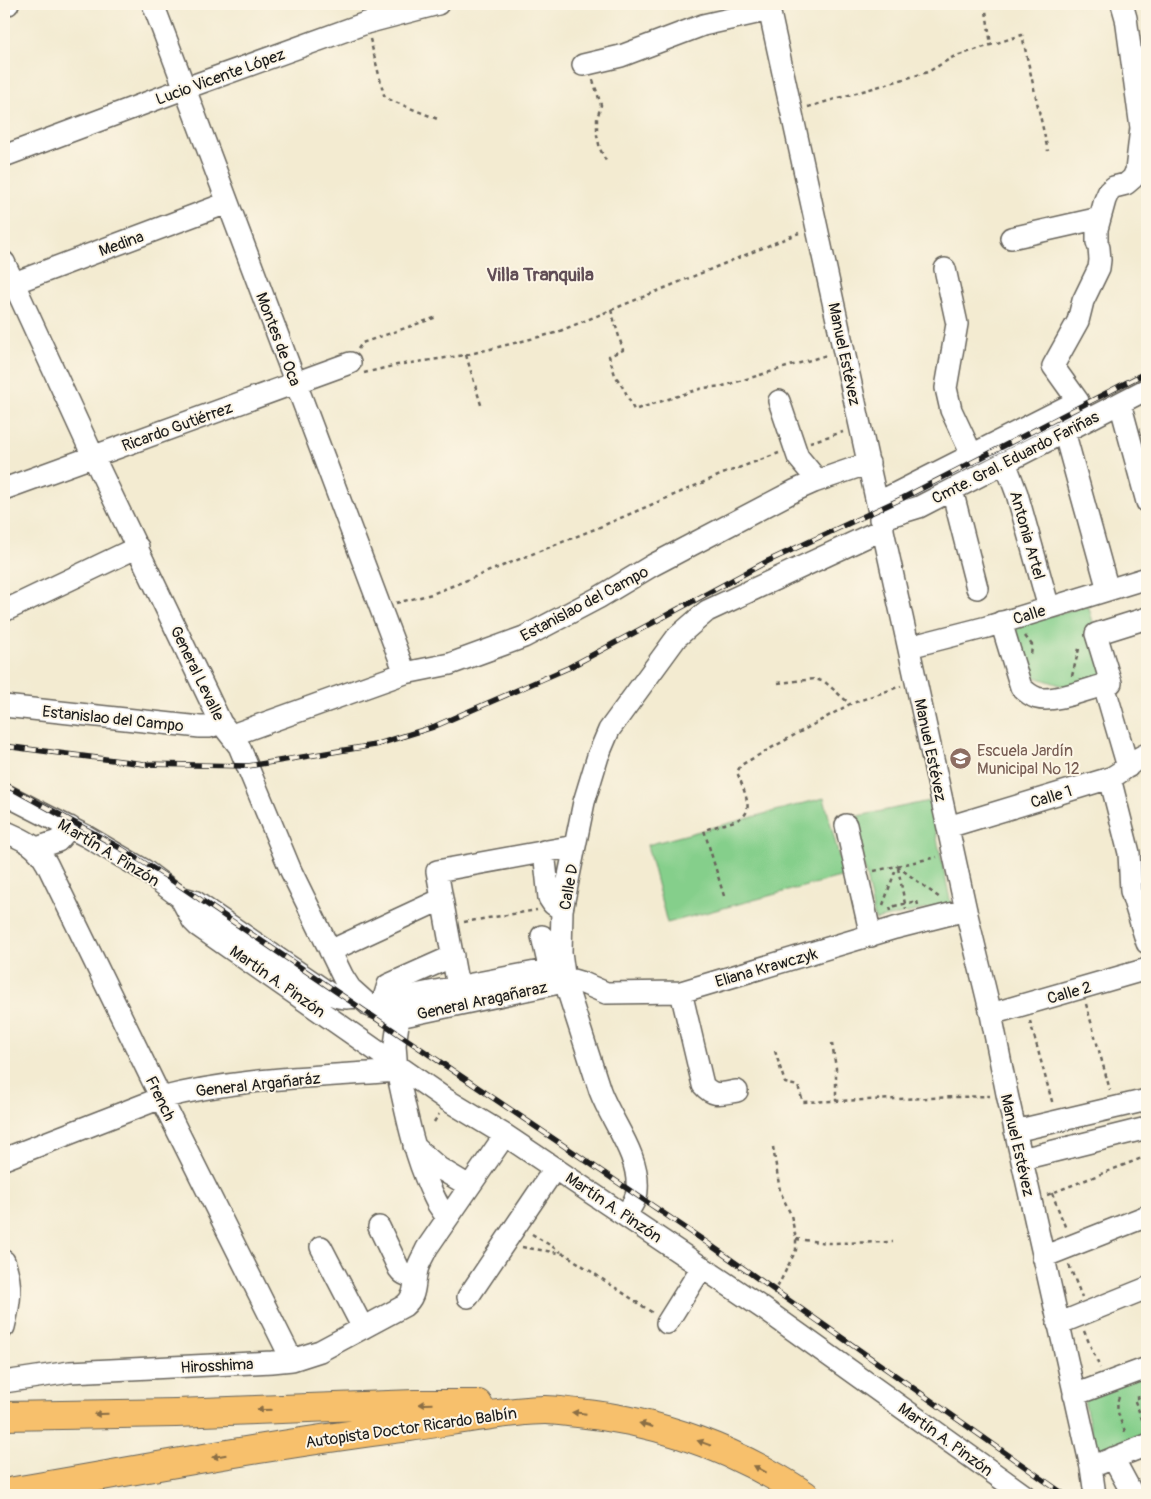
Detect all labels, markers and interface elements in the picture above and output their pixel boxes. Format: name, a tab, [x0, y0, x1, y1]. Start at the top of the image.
street label: Lucio Vicente López	[153, 44, 288, 110]
street label: Medina	[96, 227, 147, 261]
district label: Villa Tranquila	[486, 263, 594, 287]
street label: Montes de Oca	[251, 290, 305, 389]
street label: Manuel Estévez	[823, 301, 865, 407]
street label: Ricardo Gutiérrez	[119, 398, 235, 456]
street label: Cmte. Gral. Eduardo Fariñas	[928, 407, 1102, 509]
street label: Antonia Artel	[1005, 489, 1049, 582]
street label: Estanislao del Campo	[517, 562, 652, 646]
street label: Calle	[1011, 601, 1048, 629]
street label: General Levalle	[166, 623, 229, 724]
street label: Manuel Estévez	[909, 697, 951, 803]
street label: Estanislao del Campo	[41, 702, 185, 736]
place label: Escuela Jardín Municipal Nº 12	[977, 741, 1080, 779]
school or university icon: Escuela Jardín Municipal Nº 12	[949, 747, 973, 771]
street label: Calle 1	[1028, 781, 1075, 813]
street label: M.artín A. Pinzón	[54, 815, 163, 891]
street label: Calle D	[555, 863, 583, 912]
street label: Martín A. Pinzón	[226, 941, 329, 1022]
street label: Eliana Krawczyk	[713, 944, 820, 992]
street label: General Aragañaraz	[415, 977, 549, 1025]
street label: Calle 2	[1045, 977, 1094, 1009]
street label: General Argañaráz	[195, 1068, 321, 1101]
street label: French	[141, 1073, 179, 1124]
street label: Manuel Estévez	[996, 1092, 1039, 1198]
street label: Martín A. Pinzón	[561, 1168, 666, 1247]
street label: Hirosshima	[180, 1354, 254, 1378]
street label: Martín A. Pinzón	[894, 1399, 997, 1481]
one-way arrow	[418, 1400, 434, 1408]
street label: Autopista Doctor Ricardo Balbín	[304, 1403, 518, 1453]
one-way arrow	[255, 1406, 271, 1414]
one-way arrow	[571, 1409, 587, 1417]
one-way arrow	[93, 1410, 109, 1418]
one-way arrow	[639, 1420, 654, 1428]
one-way arrow	[696, 1439, 711, 1447]
one-way arrow	[211, 1453, 227, 1461]
one-way arrow	[753, 1464, 767, 1473]

